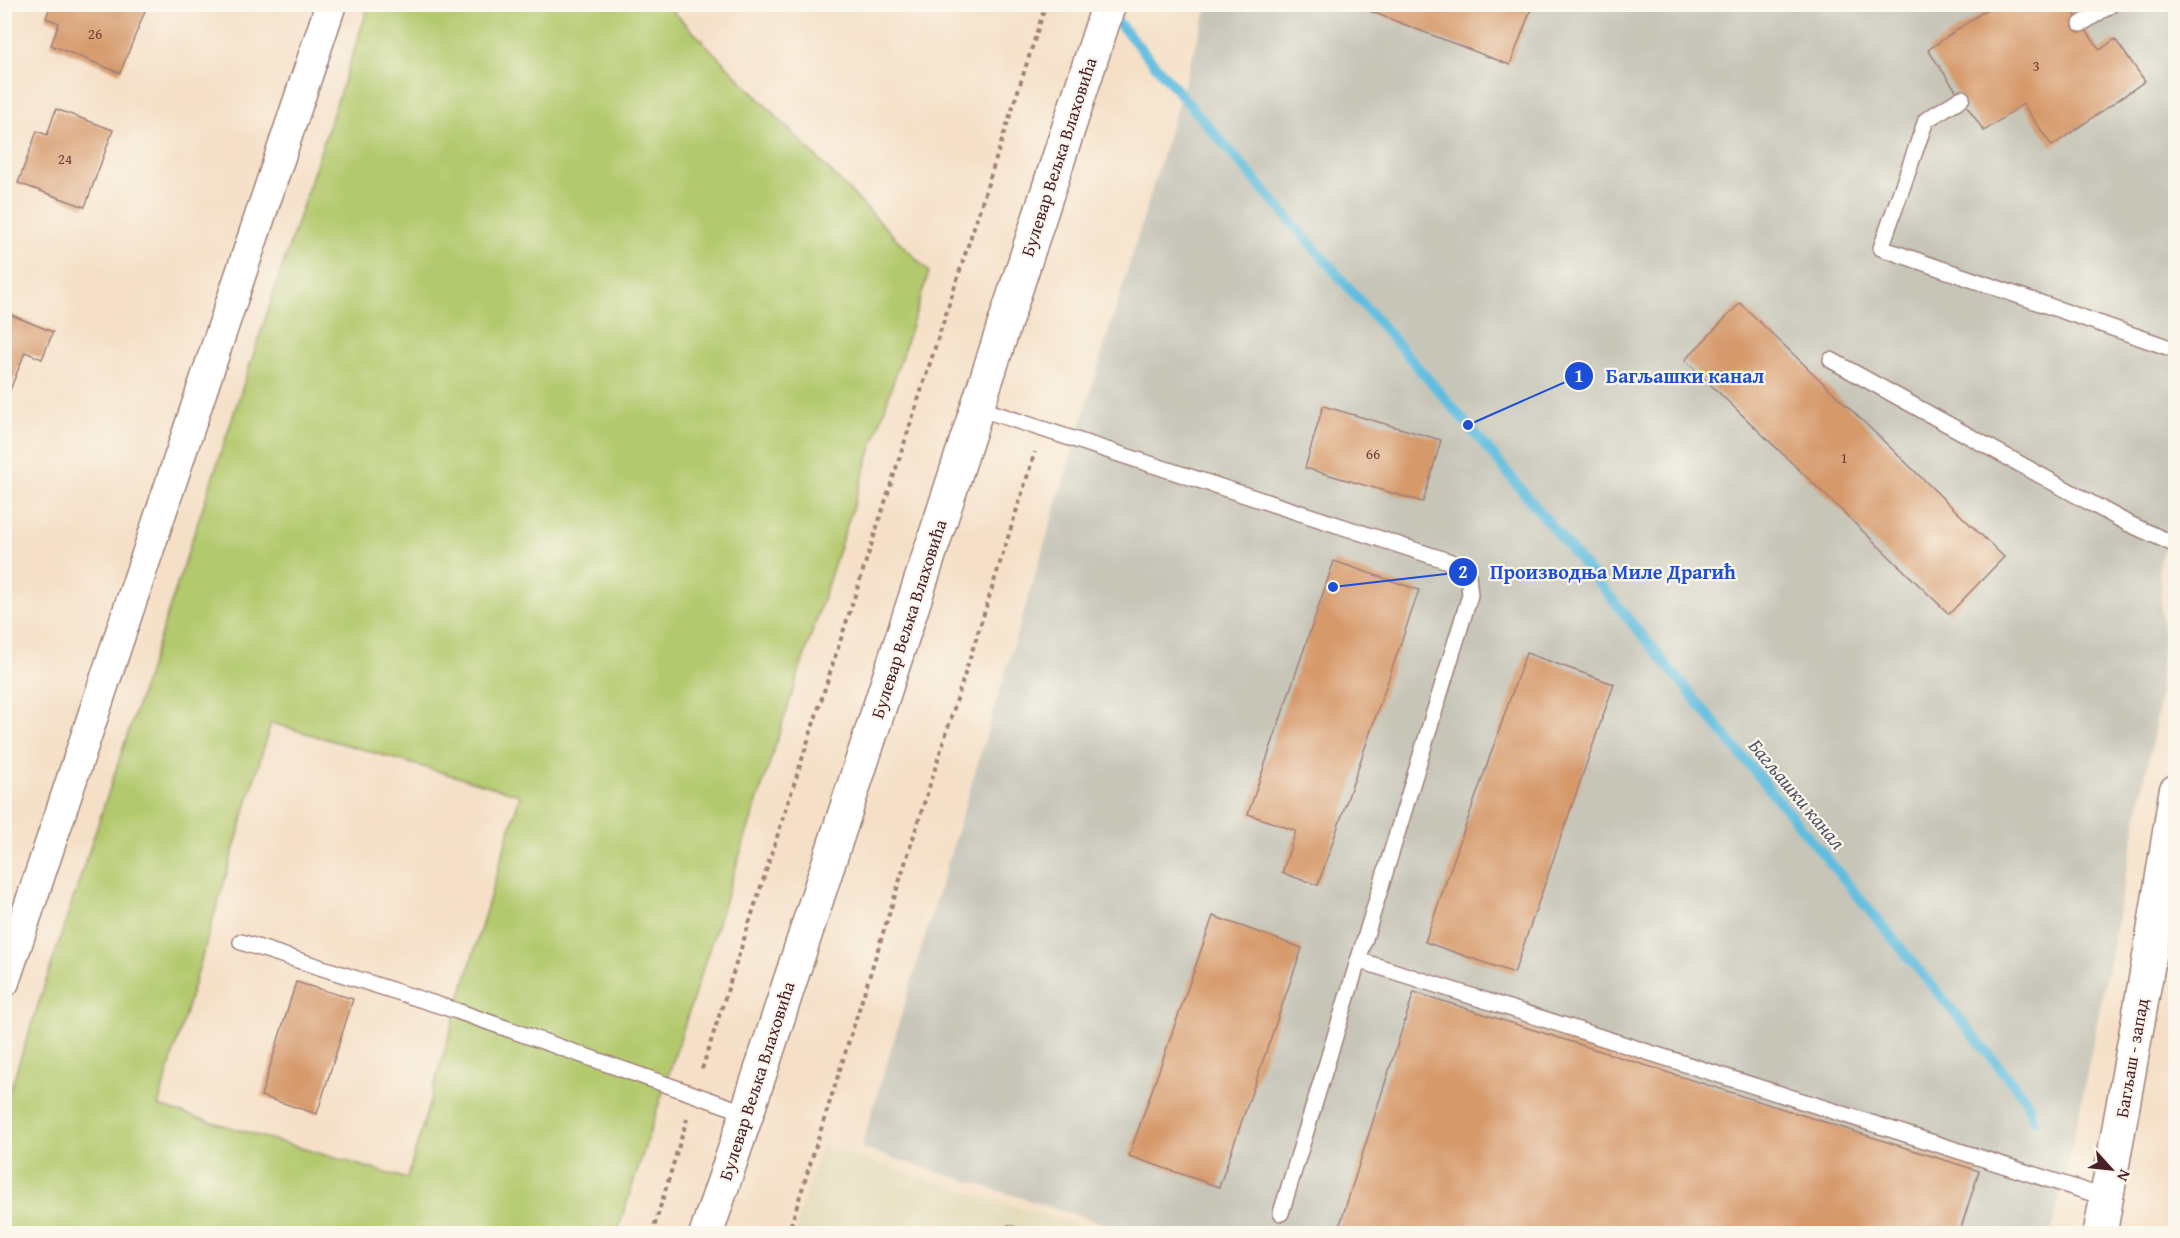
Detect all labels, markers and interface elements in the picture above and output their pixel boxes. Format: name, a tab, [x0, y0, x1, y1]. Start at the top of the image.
house number: 26	[88, 23, 102, 44]
street label: Булевар Вељка Влаховића	[1014, 53, 1104, 260]
house number: 3	[2032, 55, 2040, 76]
house number: 24	[58, 148, 72, 169]
callout: Багљашки канал	[1564, 357, 1776, 395]
text: Багљашки канал	[1606, 361, 1764, 390]
text: 1	[1574, 362, 1584, 389]
house number: 66	[1366, 443, 1380, 464]
house number: 1	[1840, 447, 1848, 468]
street label: Булевар Вељка Влаховића	[864, 515, 954, 722]
callout: Производња Миле Драгић	[1448, 553, 1748, 591]
text: Производња Миле Драгић	[1490, 557, 1736, 586]
text: 2	[1458, 558, 1468, 585]
water label: Багљашки канал	[1742, 732, 1853, 856]
street label: Булевар Вељка Влаховића	[712, 977, 802, 1184]
street label: Багљаш - запад	[2108, 996, 2155, 1120]
north arrow	[2081, 1139, 2141, 1199]
text: N	[2111, 1166, 2137, 1186]

